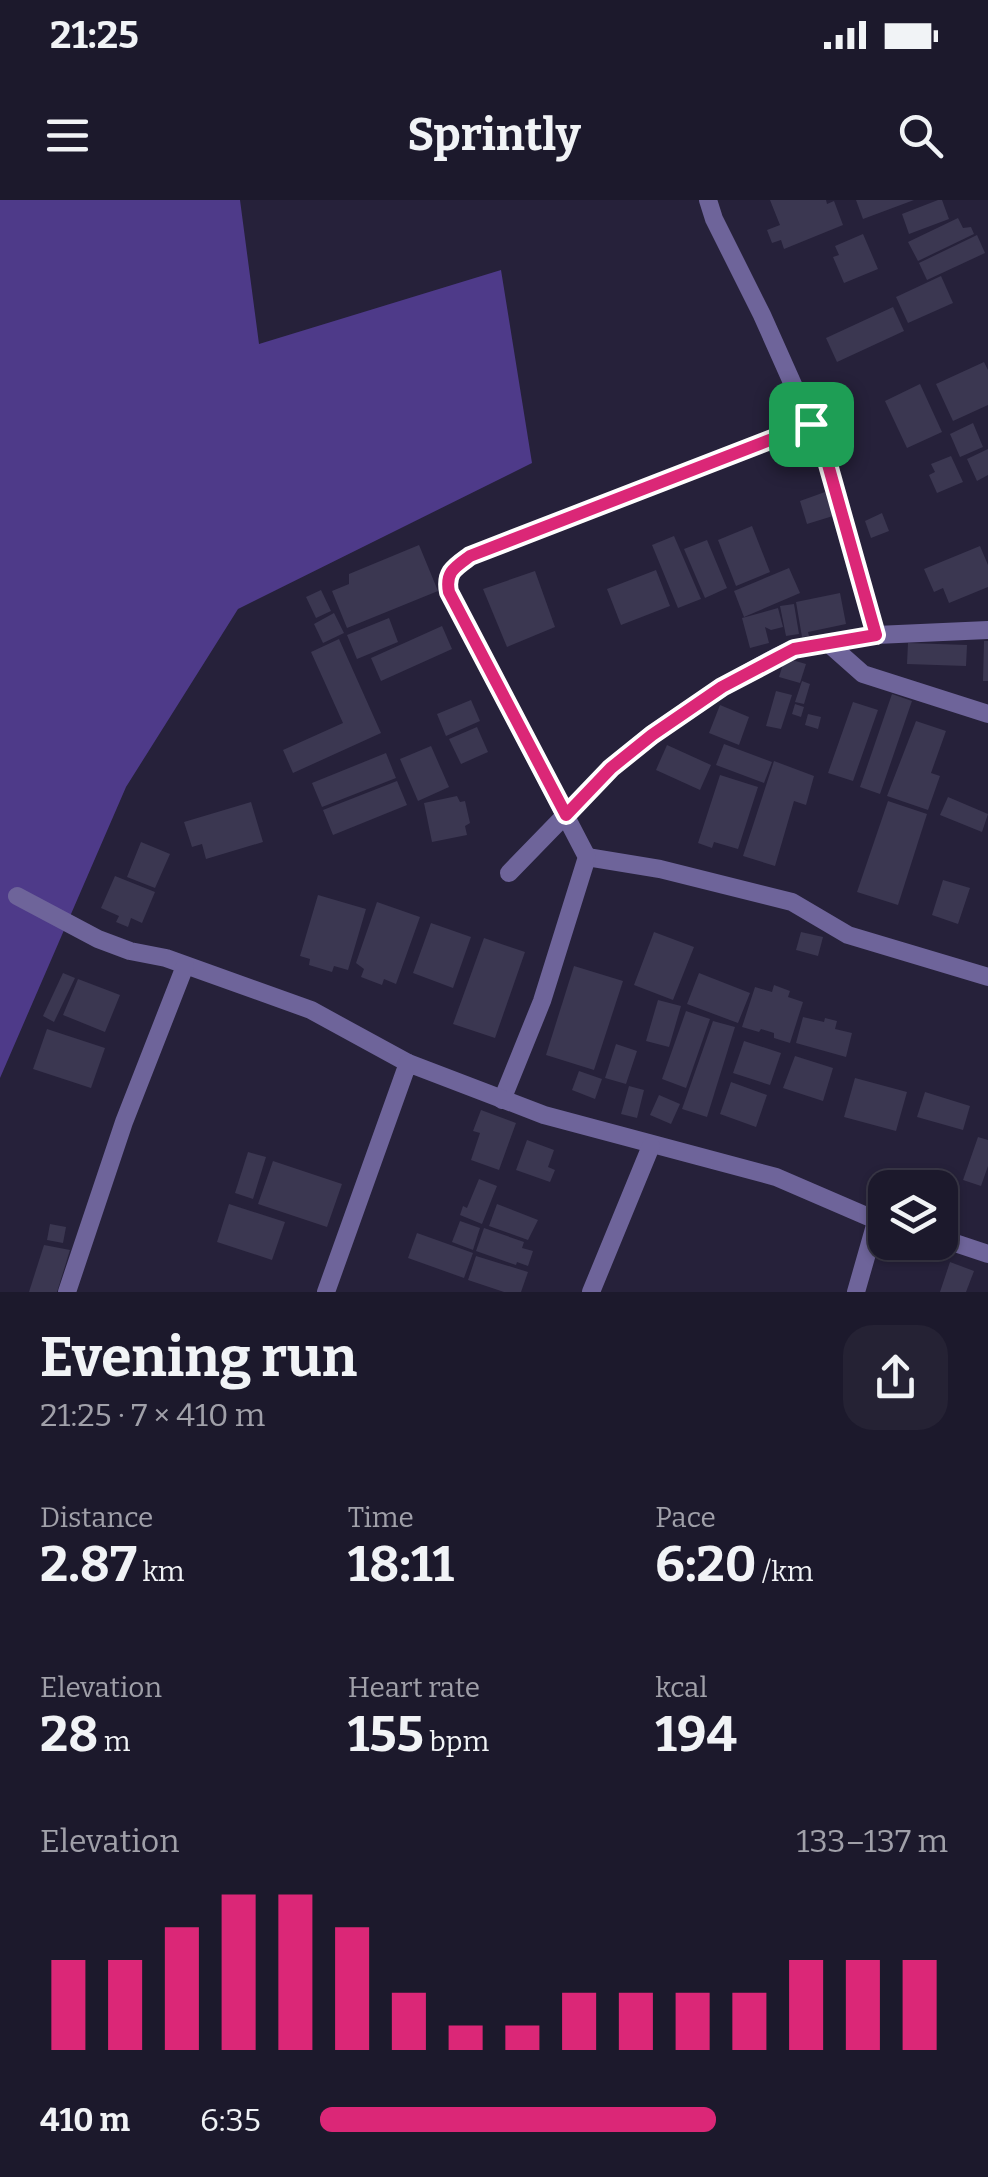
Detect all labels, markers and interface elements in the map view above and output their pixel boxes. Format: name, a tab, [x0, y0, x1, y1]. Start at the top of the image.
text: 21:25	[50, 12, 139, 58]
icon: menu	[40, 108, 95, 163]
text: Sprintly	[407, 108, 581, 162]
icon: search	[893, 108, 948, 163]
pin	[769, 382, 854, 467]
icon: arrive	[784, 397, 839, 452]
map controls	[868, 1170, 958, 1260]
button: layers	[868, 1170, 958, 1260]
text: Evening run	[40, 1325, 357, 1391]
button: share	[843, 1325, 948, 1430]
text: 21:25 · 7 × 410 m	[40, 1396, 265, 1434]
text: Distance	[40, 1501, 153, 1534]
text: Time	[348, 1501, 414, 1534]
text: Pace	[655, 1501, 716, 1534]
text: 2.87	[40, 1534, 137, 1594]
text: 18:11	[348, 1534, 454, 1594]
text: 6:20	[655, 1534, 756, 1594]
text: km	[137, 1555, 185, 1588]
text: /km	[756, 1555, 813, 1588]
text: Elevation	[40, 1671, 162, 1704]
text: Heart rate	[348, 1671, 480, 1704]
text: kcal	[655, 1671, 707, 1704]
text: 28	[40, 1704, 98, 1764]
text: 155	[348, 1704, 424, 1764]
text: 194	[655, 1704, 737, 1764]
text: m	[98, 1725, 131, 1758]
text: bpm	[424, 1725, 489, 1758]
text: Elevation	[40, 1822, 180, 1860]
text: 133–137 m	[797, 1822, 948, 1860]
text: 410 m	[40, 2101, 130, 2139]
text: 6:35	[200, 2101, 261, 2139]

